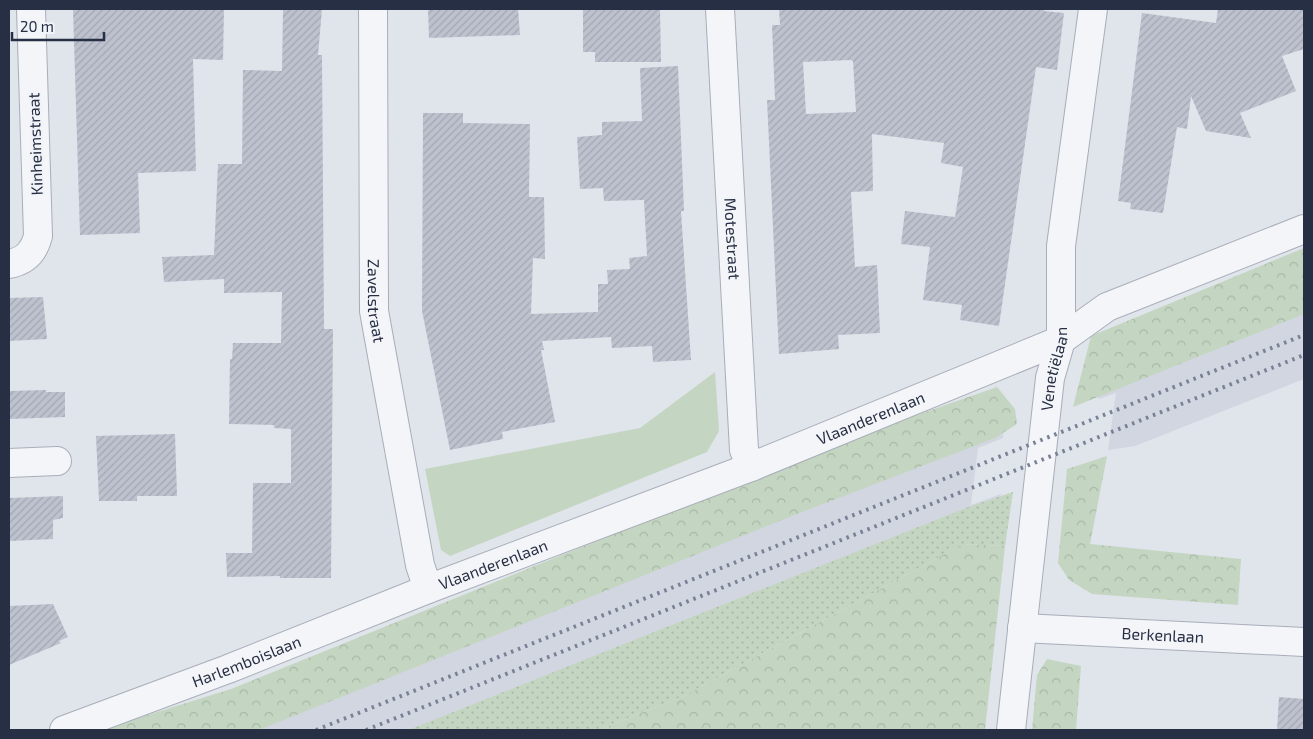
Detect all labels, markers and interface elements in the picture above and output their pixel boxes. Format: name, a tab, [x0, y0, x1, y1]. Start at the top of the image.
scale bar	[12, 10, 105, 42]
text: 20 m	[20, 17, 54, 35]
street label: Kinheimstraat	[23, 92, 46, 196]
street label: Motestraat	[721, 197, 745, 280]
street label: Zavelstraat	[365, 259, 390, 344]
street label: Venetiëlaan	[1036, 327, 1071, 412]
street label: Vlaanderenlaan	[814, 387, 927, 448]
street label: Vlaanderenlaan	[436, 535, 550, 593]
street label: Berkenlaan	[1121, 623, 1204, 646]
street label: Harlemboislaan	[189, 631, 303, 691]

